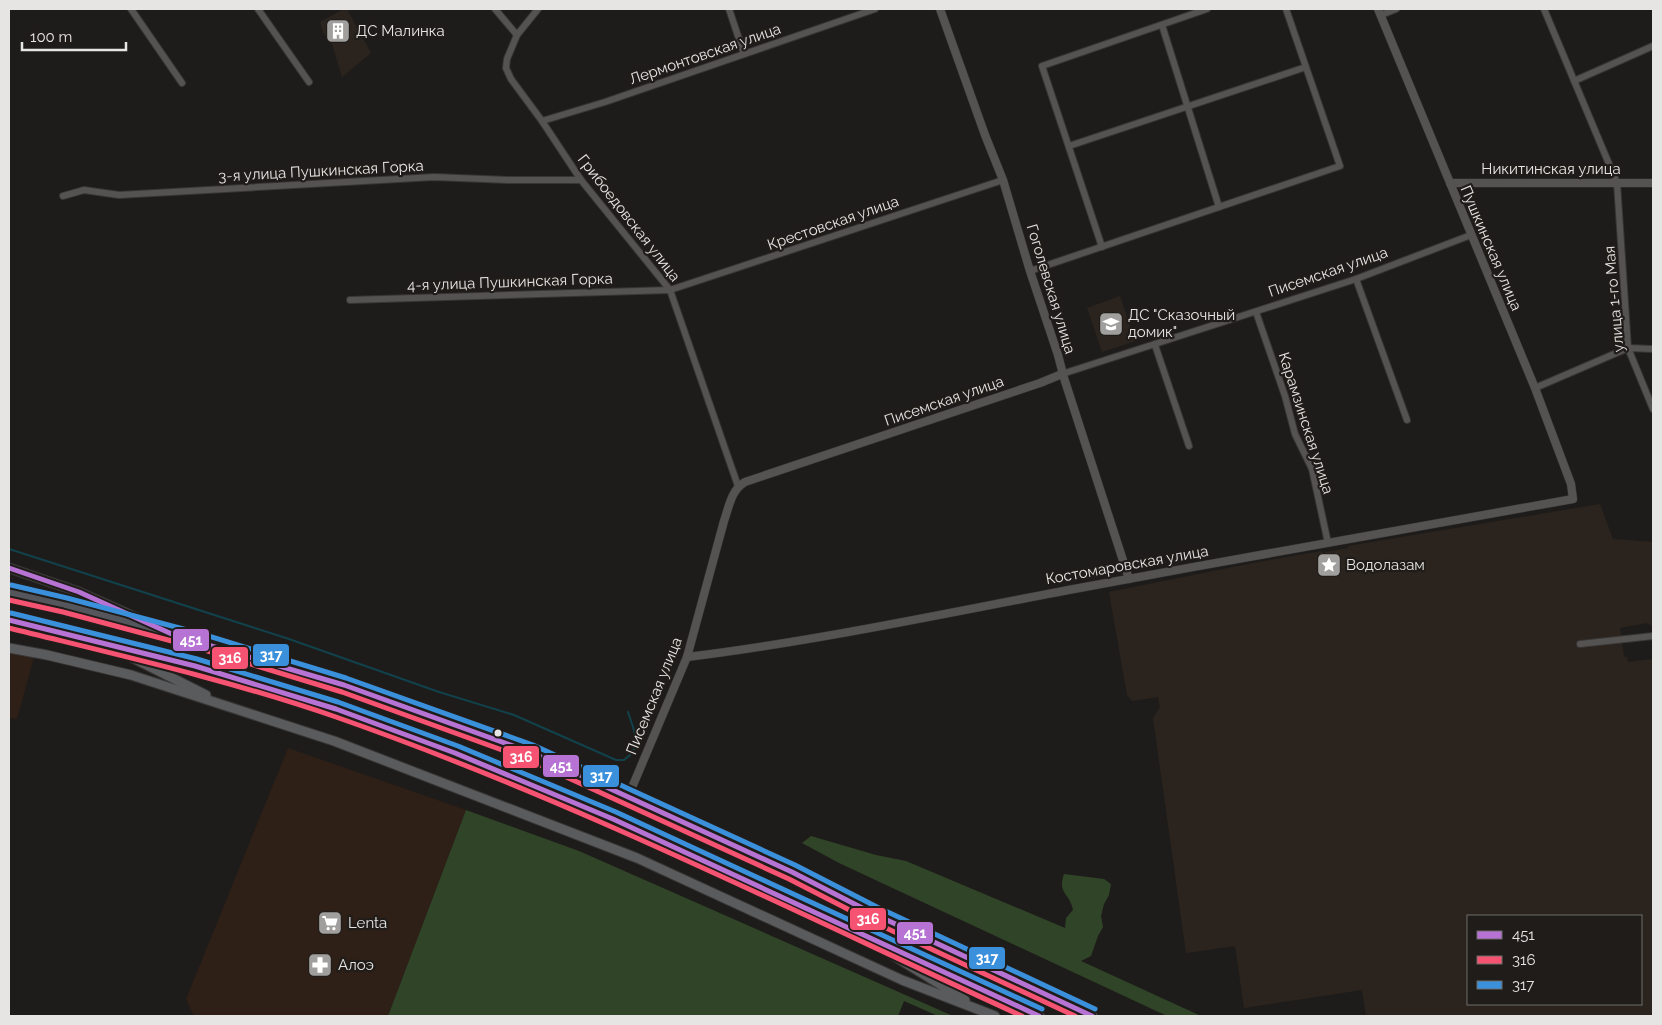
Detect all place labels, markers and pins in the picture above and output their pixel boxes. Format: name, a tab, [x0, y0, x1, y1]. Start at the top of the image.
building icon: ДС Малинка	[325, 18, 351, 44]
place label: ДС Малинка	[356, 22, 445, 40]
place label: ДС "Сказочный домик"	[1128, 306, 1235, 341]
school or university icon: ДС "Сказочный домик"	[1098, 311, 1124, 337]
place icon: Водолазам	[1316, 552, 1342, 578]
place label: Водолазам	[1346, 556, 1425, 574]
unlabelled marker	[493, 728, 503, 738]
supermarket icon: Lenta	[317, 910, 343, 936]
place label: Lenta	[348, 914, 387, 932]
pharmacy icon: Алоэ	[307, 952, 333, 978]
place label: Алоэ	[338, 956, 374, 974]

